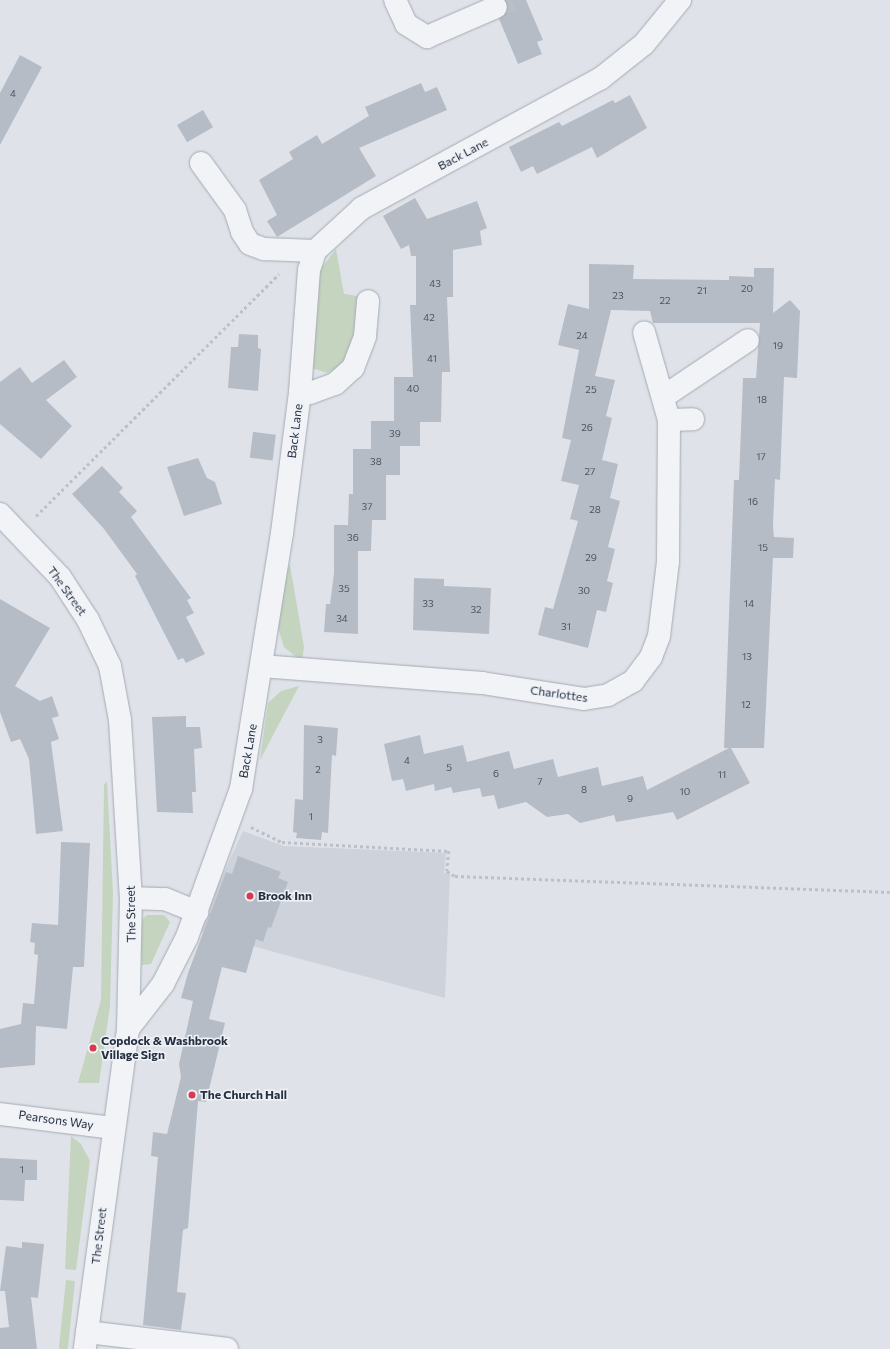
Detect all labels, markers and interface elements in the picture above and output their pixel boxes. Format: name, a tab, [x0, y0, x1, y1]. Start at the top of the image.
house number: 4	[10, 88, 16, 100]
street label: Back Lane	[435, 135, 491, 173]
house number: 43	[429, 278, 441, 290]
house number: 20	[741, 283, 753, 295]
house number: 21	[697, 285, 707, 297]
house number: 23	[612, 290, 624, 302]
house number: 22	[659, 295, 671, 307]
house number: 42	[423, 312, 435, 324]
house number: 24	[576, 330, 588, 342]
house number: 19	[773, 340, 783, 352]
house number: 41	[427, 353, 437, 365]
house number: 40	[407, 383, 419, 395]
house number: 25	[585, 384, 597, 396]
house number: 18	[757, 394, 767, 406]
street label: Back Lane	[284, 403, 306, 459]
house number: 26	[581, 422, 593, 434]
house number: 39	[389, 428, 401, 440]
house number: 17	[756, 451, 766, 463]
house number: 38	[370, 456, 382, 468]
house number: 27	[585, 466, 595, 478]
house number: 16	[748, 496, 758, 508]
house number: 37	[362, 501, 372, 513]
house number: 28	[589, 504, 601, 516]
house number: 36	[347, 532, 359, 544]
house number: 15	[758, 542, 768, 554]
house number: 29	[585, 552, 597, 564]
street label: The Street	[44, 564, 90, 618]
house number: 35	[338, 583, 350, 595]
house number: 30	[578, 585, 590, 597]
house number: 33	[422, 598, 434, 610]
house number: 14	[744, 598, 754, 610]
house number: 32	[470, 604, 482, 616]
house number: 34	[336, 613, 348, 625]
house number: 31	[561, 621, 571, 633]
house number: 13	[742, 651, 752, 663]
street label: Charlottes	[529, 683, 589, 705]
house number: 12	[741, 699, 751, 711]
street label: Back Lane	[236, 723, 260, 779]
house number: 3	[317, 734, 323, 746]
house number: 4	[404, 755, 410, 767]
house number: 5	[446, 762, 452, 774]
house number: 2	[315, 764, 321, 776]
house number: 6	[493, 768, 499, 780]
house number: 11	[718, 769, 726, 781]
house number: 7	[537, 776, 543, 788]
house number: 8	[581, 784, 587, 796]
house number: 10	[680, 786, 690, 798]
house number: 9	[627, 793, 633, 805]
house number: 1	[309, 811, 313, 823]
street label: The Street	[123, 885, 139, 943]
place label: Brook Inn	[258, 889, 312, 903]
marker: Brook Inn	[245, 891, 255, 901]
place label: Copdock & Washbrook Village Sign	[101, 1034, 228, 1062]
marker: Copdock & Washbrook Village Sign	[88, 1043, 98, 1053]
place label: The Church Hall	[200, 1088, 287, 1102]
marker: The Church Hall	[187, 1090, 197, 1100]
street label: Pearsons Way	[17, 1108, 95, 1132]
house number: 1	[20, 1164, 24, 1176]
street label: The Street	[88, 1207, 110, 1265]

